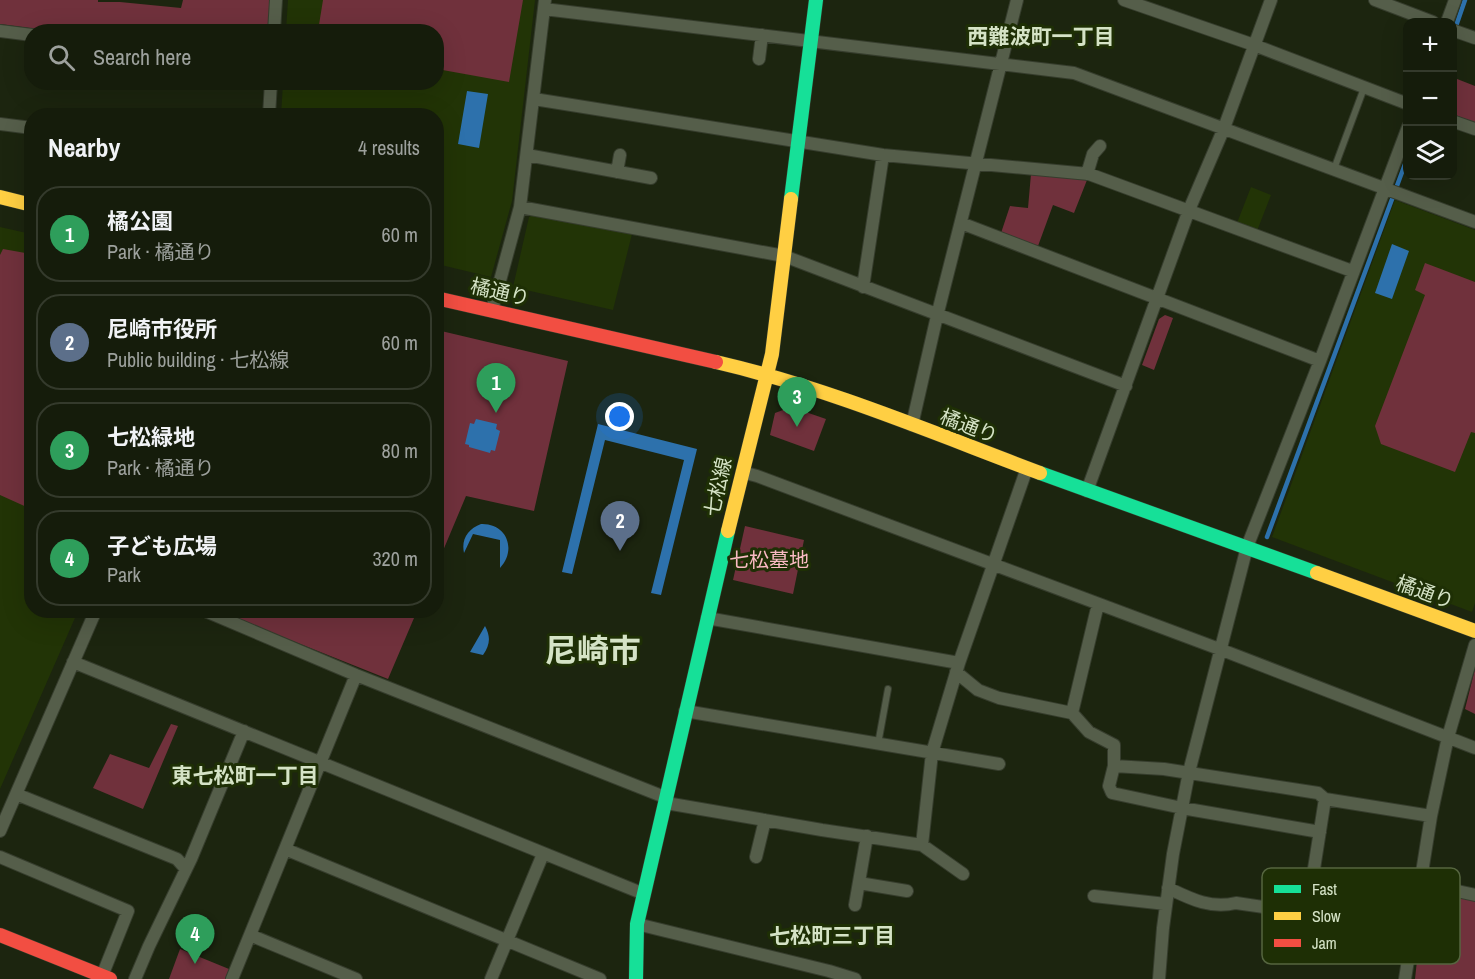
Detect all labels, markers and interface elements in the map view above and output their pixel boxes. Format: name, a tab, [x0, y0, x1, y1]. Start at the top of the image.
map controls	[1403, 18, 1457, 180]
button: +	[1403, 18, 1457, 72]
district label: 西難波町一丁目	[968, 22, 1115, 51]
search box	[24, 24, 444, 90]
icon: search	[45, 41, 78, 74]
text: Search here	[93, 42, 191, 72]
button: −	[1403, 72, 1457, 126]
button: layers	[1403, 126, 1457, 180]
text: Nearby	[48, 130, 120, 165]
text: 4 results	[358, 134, 420, 161]
text: 橘公園	[107, 206, 173, 236]
text: 1	[65, 221, 74, 248]
text: 60 m	[382, 221, 418, 248]
text: Park · 橘通り	[107, 238, 214, 265]
street label: 橘通り	[468, 272, 532, 311]
text: 尼崎市役所	[107, 314, 217, 344]
text: 2	[65, 329, 74, 356]
text: 60 m	[382, 329, 418, 356]
text: Public building · 七松線	[107, 346, 289, 373]
pin: 1	[476, 364, 516, 413]
pin: 3	[778, 378, 816, 427]
your location	[605, 402, 634, 431]
street label: 橘通り	[936, 402, 1002, 449]
text: 七松緑地	[107, 422, 195, 452]
text: 3	[65, 437, 74, 464]
text: 80 m	[382, 437, 418, 464]
text: Park · 橘通り	[107, 454, 214, 481]
street label: 七松線	[698, 455, 737, 519]
pin: 2	[600, 502, 640, 551]
text: 子ども広場	[107, 531, 217, 561]
text: 4	[65, 545, 74, 572]
text: 320 m	[372, 545, 418, 572]
park label: 七松墓地	[729, 546, 809, 573]
text: Park	[107, 561, 141, 588]
street label: 橘通り	[1392, 569, 1458, 614]
district label: 尼崎市	[545, 629, 641, 672]
district label: 東七松町一丁目	[172, 761, 319, 790]
legend	[1262, 868, 1460, 964]
text: Fast	[1312, 878, 1337, 900]
text: Slow	[1312, 905, 1341, 927]
pin: 4	[176, 914, 214, 964]
district label: 七松町三丁目	[769, 921, 895, 950]
text: Jam	[1312, 932, 1337, 954]

